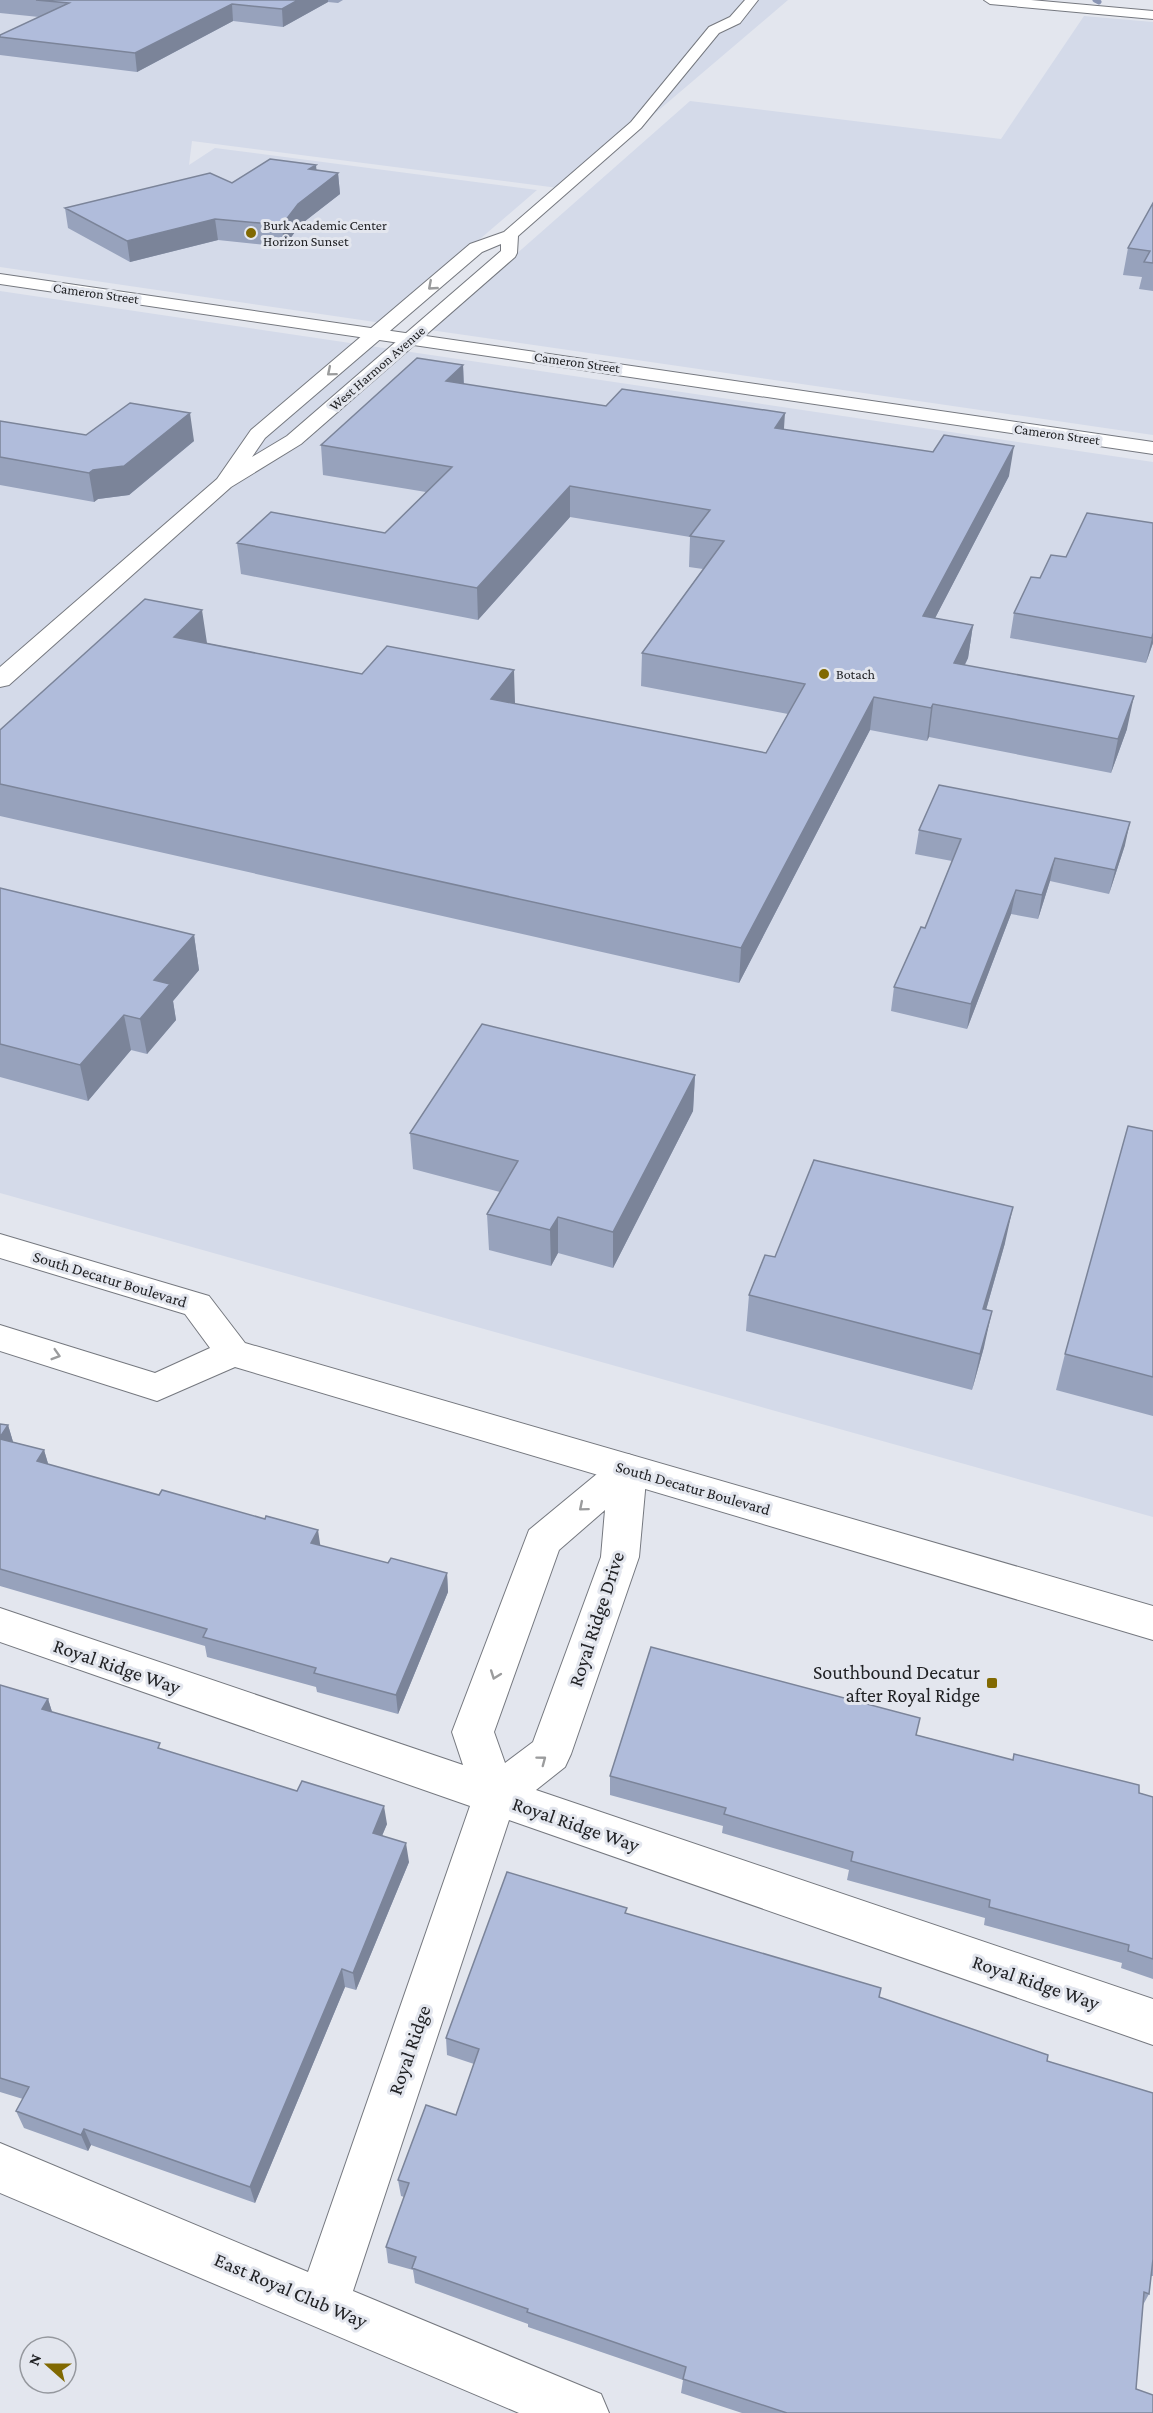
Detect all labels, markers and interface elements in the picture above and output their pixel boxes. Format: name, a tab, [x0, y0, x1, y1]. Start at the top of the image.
place label: Burk Academic Center Horizon Sunset	[263, 217, 387, 249]
marker: Burk Academic Center Horizon Sunset	[244, 226, 258, 240]
street label: Cameron Street	[52, 279, 140, 307]
one-way arrow	[428, 279, 439, 290]
street label: West Harmon Avenue	[326, 322, 428, 414]
street label: Cameron Street	[533, 348, 621, 376]
one-way arrow	[327, 365, 338, 376]
street label: Cameron Street	[1013, 420, 1101, 448]
place label: Botach	[836, 666, 875, 682]
marker: Botach	[817, 667, 831, 681]
street label: South Decatur Boulevard	[31, 1248, 189, 1311]
one-way arrow	[50, 1348, 61, 1360]
street label: South Decatur Boulevard	[614, 1458, 773, 1518]
one-way arrow	[579, 1500, 590, 1511]
street label: Royal Ridge Drive	[564, 1549, 629, 1690]
street label: Royal Ridge Way	[50, 1634, 184, 1699]
place label: Southbound Decatur after Royal Ridge	[813, 1661, 980, 1707]
one-way arrow	[489, 1669, 502, 1680]
marker: Southbound Decatur after Royal Ridge	[985, 1676, 999, 1690]
one-way arrow	[535, 1757, 546, 1768]
street label: Royal Ridge Way	[509, 1792, 643, 1857]
street label: Royal Ridge Way	[969, 1950, 1103, 2015]
street label: Royal Ridge	[383, 2002, 436, 2098]
street label: East Royal Club Way	[211, 2248, 371, 2333]
north arrow	[18, 2335, 78, 2395]
text: N	[25, 2352, 44, 2368]

